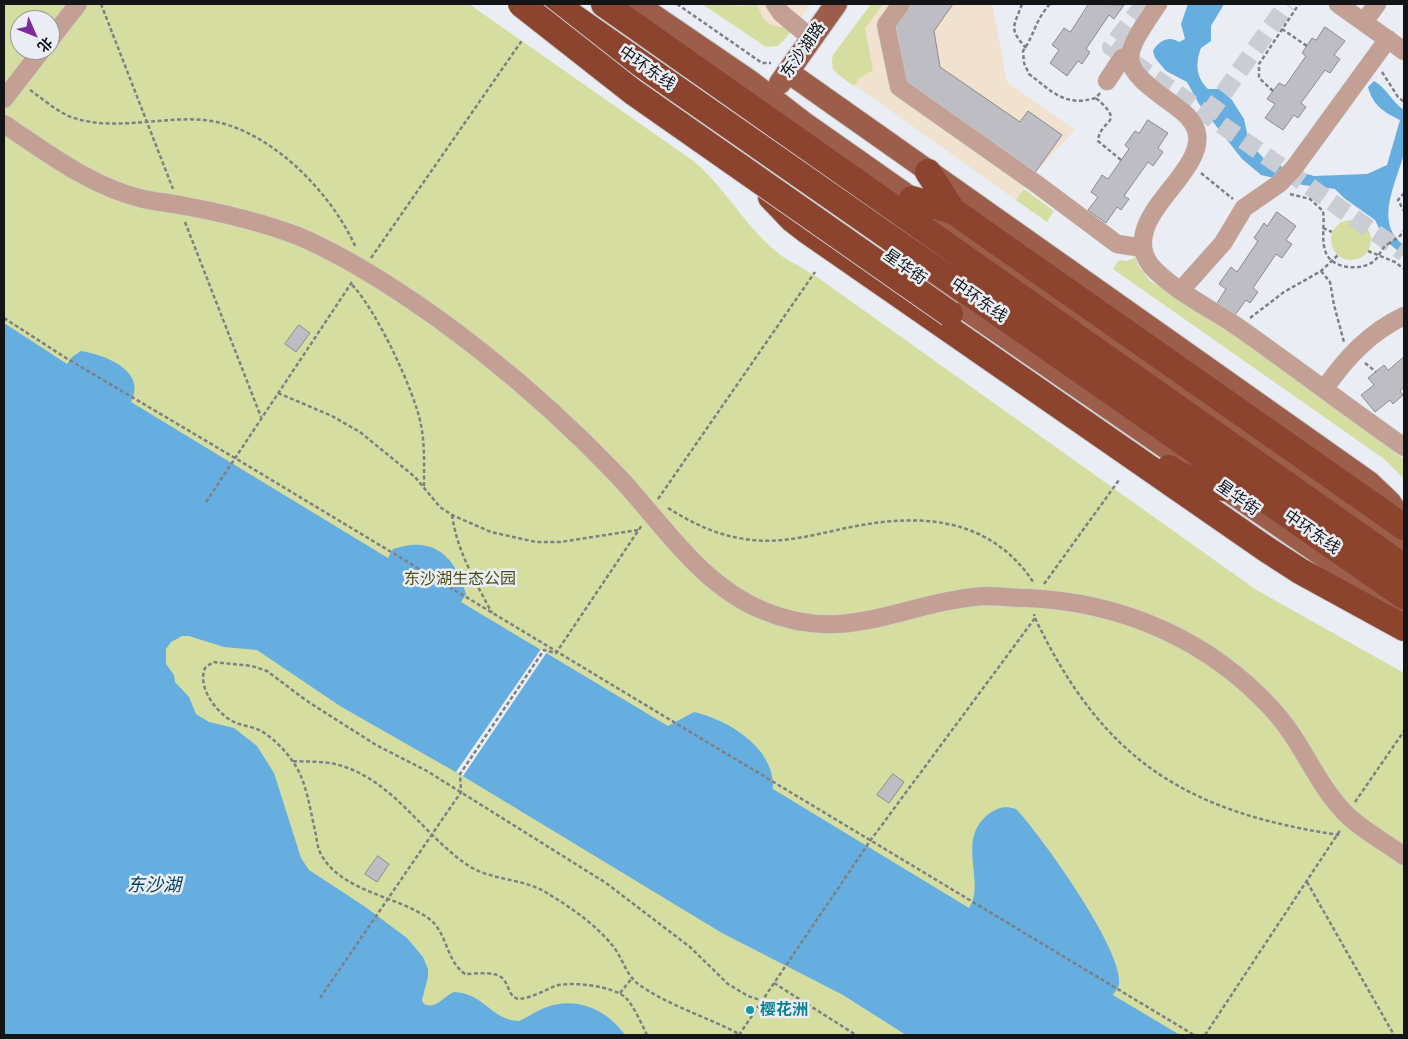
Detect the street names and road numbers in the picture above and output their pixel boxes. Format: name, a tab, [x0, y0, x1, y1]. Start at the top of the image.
street label: 东沙湖路	[777, 18, 829, 82]
street label: 中环东线	[615, 42, 679, 94]
street label: 星华街	[880, 245, 930, 289]
street label: 中环东线	[947, 274, 1011, 326]
street label: 星华街	[1213, 476, 1263, 520]
street label: 中环东线	[1280, 506, 1344, 558]

